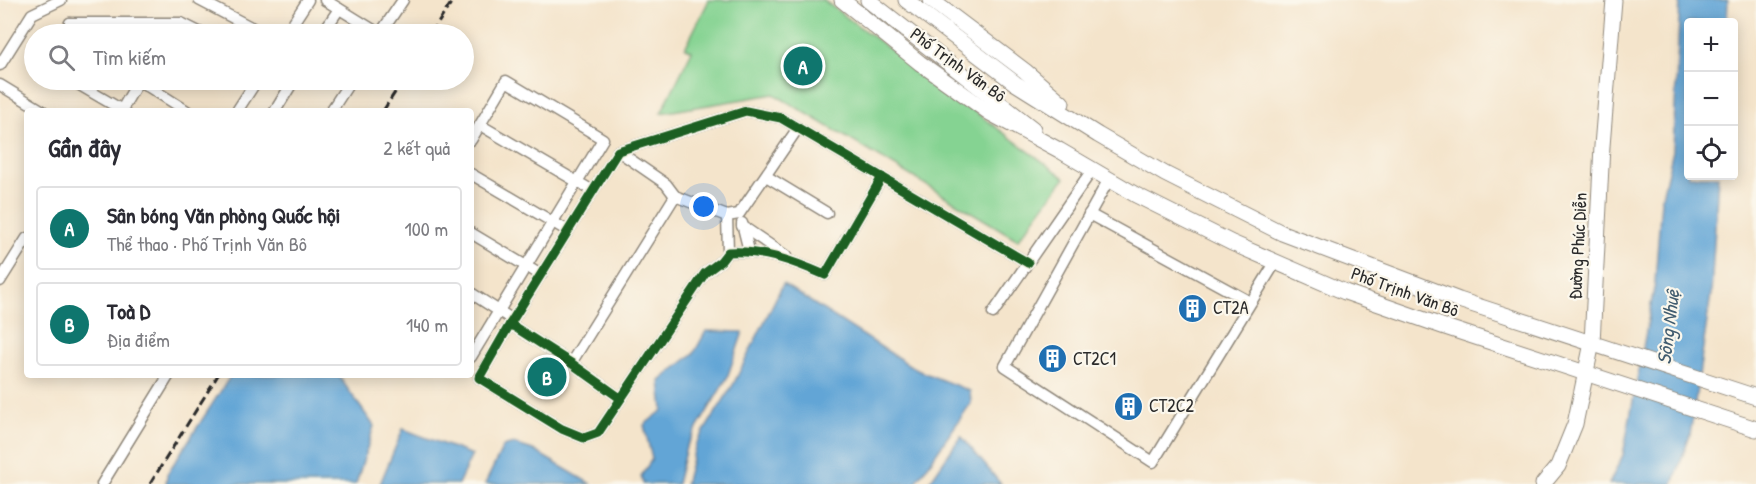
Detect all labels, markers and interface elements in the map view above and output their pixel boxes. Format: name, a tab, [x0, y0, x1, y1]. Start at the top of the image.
map controls	[1684, 18, 1738, 180]
button: +	[1684, 18, 1738, 72]
street label: Phố Trịnh Văn Bô	[905, 21, 1011, 108]
search box	[24, 24, 474, 90]
icon: search	[45, 41, 78, 74]
text: Tìm kiếm	[93, 42, 166, 72]
pin: A	[784, 44, 822, 88]
button: −	[1684, 72, 1738, 126]
button: locate	[1684, 126, 1738, 180]
text: Gần đây	[48, 130, 121, 165]
text: 2 kết quả	[383, 134, 450, 161]
your location	[689, 192, 718, 221]
street label: Đường Phúc Diễn	[1562, 192, 1593, 300]
text: Sân bóng Văn phòng Quốc hội	[107, 200, 340, 230]
text: A	[65, 215, 74, 242]
text: 100 m	[405, 215, 448, 242]
text: Thể thao · Phố Trịnh Văn Bô	[107, 230, 307, 257]
street label: Phố Trịnh Văn Bô	[1348, 261, 1462, 323]
water label: Sông Nhuệ	[1650, 286, 1687, 366]
building icon: CT2A	[1176, 292, 1208, 324]
place label: CT2A	[1213, 295, 1249, 320]
text: Toà D	[107, 296, 150, 326]
text: B	[64, 311, 75, 338]
text: 140 m	[406, 311, 448, 338]
text: Địa điểm	[107, 326, 170, 353]
building icon: CT2C1	[1036, 343, 1068, 375]
place label: CT2C1	[1073, 346, 1116, 371]
pin: B	[528, 354, 566, 400]
building icon: CT2C2	[1112, 390, 1144, 422]
place label: CT2C2	[1149, 393, 1195, 418]

